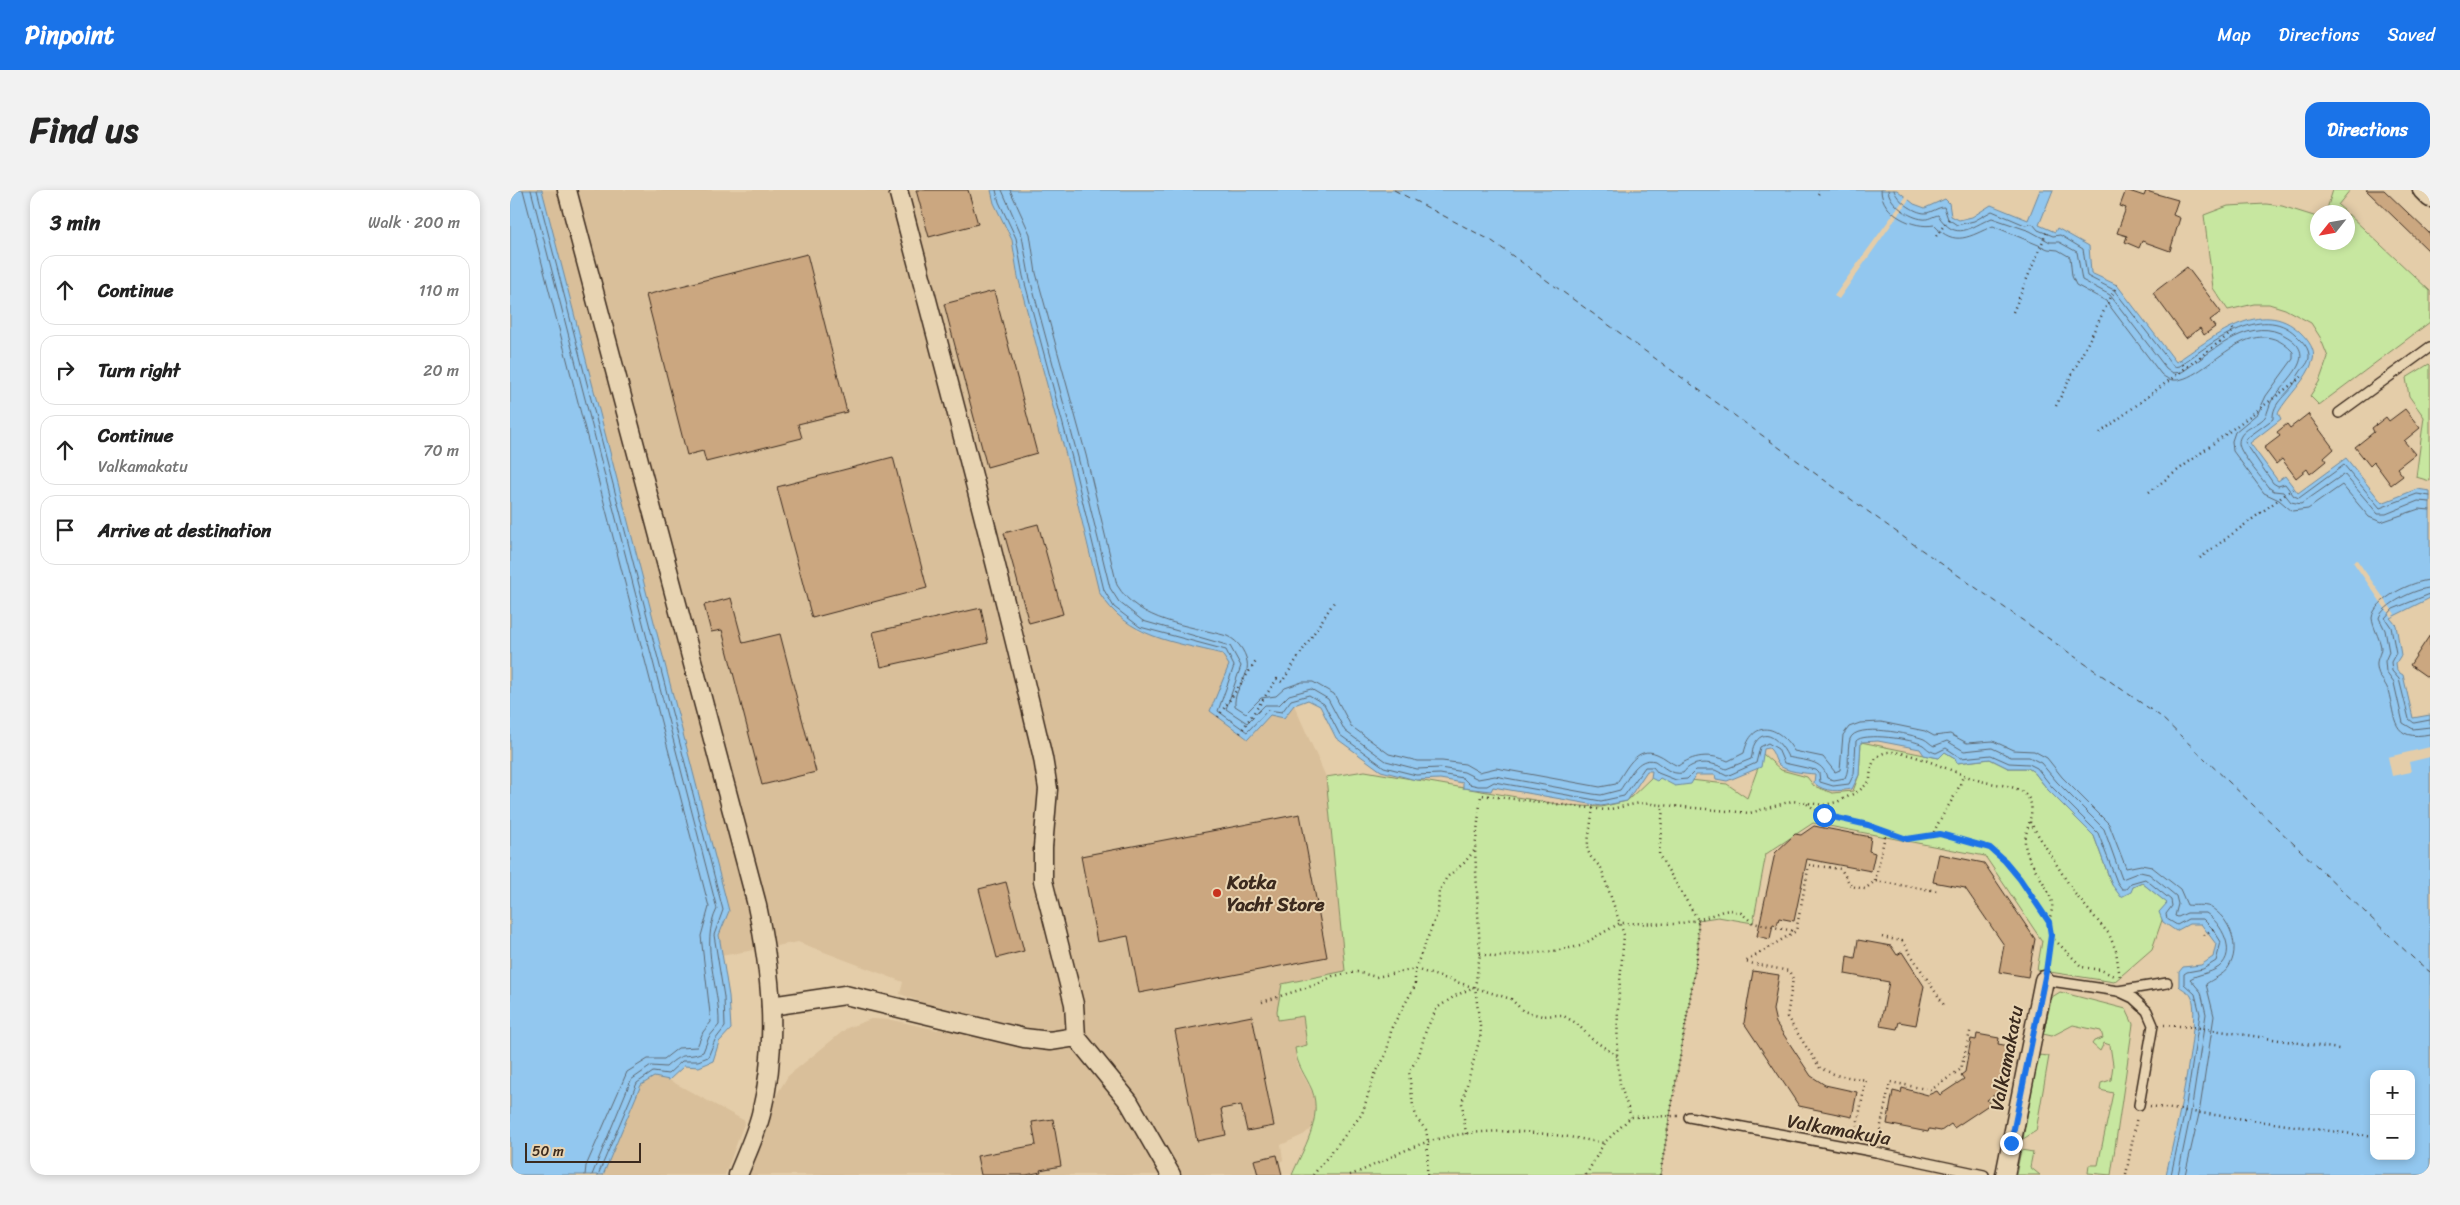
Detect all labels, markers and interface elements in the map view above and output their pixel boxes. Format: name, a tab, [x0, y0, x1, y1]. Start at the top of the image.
text: Pinpoint	[25, 14, 114, 56]
text: Map	[2218, 19, 2251, 51]
text: Directions	[2279, 19, 2360, 51]
text: Saved	[2388, 19, 2435, 51]
text: Find us	[30, 99, 138, 161]
button: Directions	[2305, 102, 2430, 158]
text: 3 min	[50, 204, 100, 242]
north arrow	[2310, 205, 2355, 250]
text: Walk · 200 m	[368, 208, 460, 237]
text: Continue	[98, 274, 174, 307]
icon: ahead	[51, 276, 79, 304]
text: 110 m	[419, 276, 459, 305]
text: Turn right	[98, 354, 180, 387]
icon: right	[51, 356, 79, 384]
text: 20 m	[423, 356, 459, 385]
text: Continue	[98, 419, 174, 452]
icon: ahead	[51, 436, 79, 464]
text: 70 m	[423, 436, 459, 465]
text: Valkamakatu	[98, 452, 188, 481]
text: Arrive at destination	[98, 514, 271, 547]
icon: arrive	[51, 516, 79, 544]
route start	[1813, 804, 1836, 827]
place label: Kotka Yacht Store	[1226, 866, 1325, 921]
marker: Kotka Yacht Store	[1211, 887, 1223, 899]
street label: Valkamakatu	[1980, 1003, 2033, 1114]
map controls	[2370, 1070, 2415, 1160]
button: +	[2370, 1070, 2415, 1115]
street label: Valkamakuja	[1785, 1104, 1894, 1155]
button: −	[2370, 1115, 2415, 1160]
route end	[2000, 1132, 2023, 1155]
text: 50 m	[532, 1139, 564, 1164]
scale bar	[525, 1140, 641, 1163]

